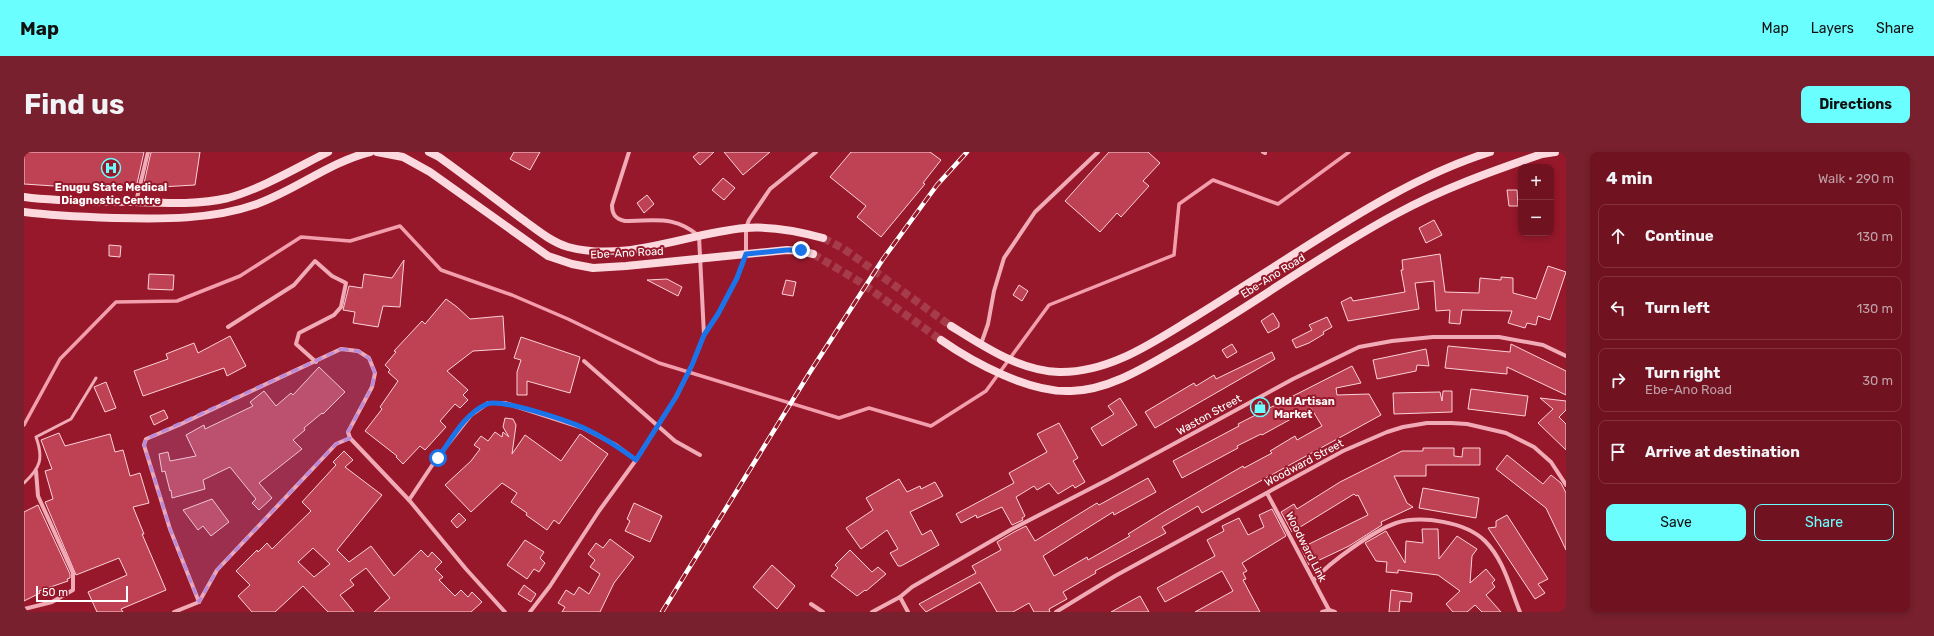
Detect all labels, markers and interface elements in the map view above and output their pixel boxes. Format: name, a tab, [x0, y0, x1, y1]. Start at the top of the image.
text: Map	[20, 17, 59, 40]
text: Map	[1762, 20, 1789, 37]
text: Layers	[1811, 20, 1854, 37]
text: Share	[1876, 20, 1914, 37]
button: Directions	[1801, 86, 1910, 123]
text: Find us	[24, 88, 124, 121]
hospital icon: Enugu State Medical Diagnostic Centre	[100, 157, 122, 179]
map controls	[1518, 164, 1554, 236]
button: +	[1518, 164, 1554, 200]
text: 4 min	[1606, 168, 1653, 188]
text: Walk · 290 m	[1818, 171, 1894, 186]
place label: Enugu State Medical Diagnostic Centre	[55, 181, 167, 207]
button: −	[1518, 200, 1554, 236]
icon: ahead	[1607, 225, 1629, 247]
text: Continue	[1645, 227, 1714, 245]
text: 130 m	[1857, 229, 1893, 244]
route end	[792, 241, 810, 259]
street label: Ebe-Ano Road	[590, 245, 664, 261]
street label: Ebe-Ano Road	[1238, 251, 1308, 301]
icon: left	[1607, 297, 1629, 319]
text: Turn left	[1645, 299, 1710, 317]
text: 130 m	[1857, 301, 1893, 316]
text: Turn right	[1645, 364, 1720, 382]
icon: right	[1607, 369, 1629, 391]
text: 30 m	[1862, 373, 1893, 388]
text: Ebe-Ano Road	[1645, 382, 1732, 397]
street label: Waston Street	[1174, 392, 1244, 438]
place label: Old Artisan Market	[1274, 395, 1335, 421]
shop icon: Old Artisan Market	[1249, 396, 1271, 418]
street label: Woodward Street	[1262, 436, 1346, 489]
icon: arrive	[1607, 441, 1629, 463]
text: Arrive at destination	[1645, 443, 1800, 461]
route start	[429, 449, 447, 467]
button: Save	[1606, 504, 1746, 541]
button: Share	[1754, 504, 1894, 541]
street label: Woodward Link	[1283, 510, 1329, 585]
scale bar	[36, 584, 128, 603]
text: 50 m	[42, 586, 68, 599]

